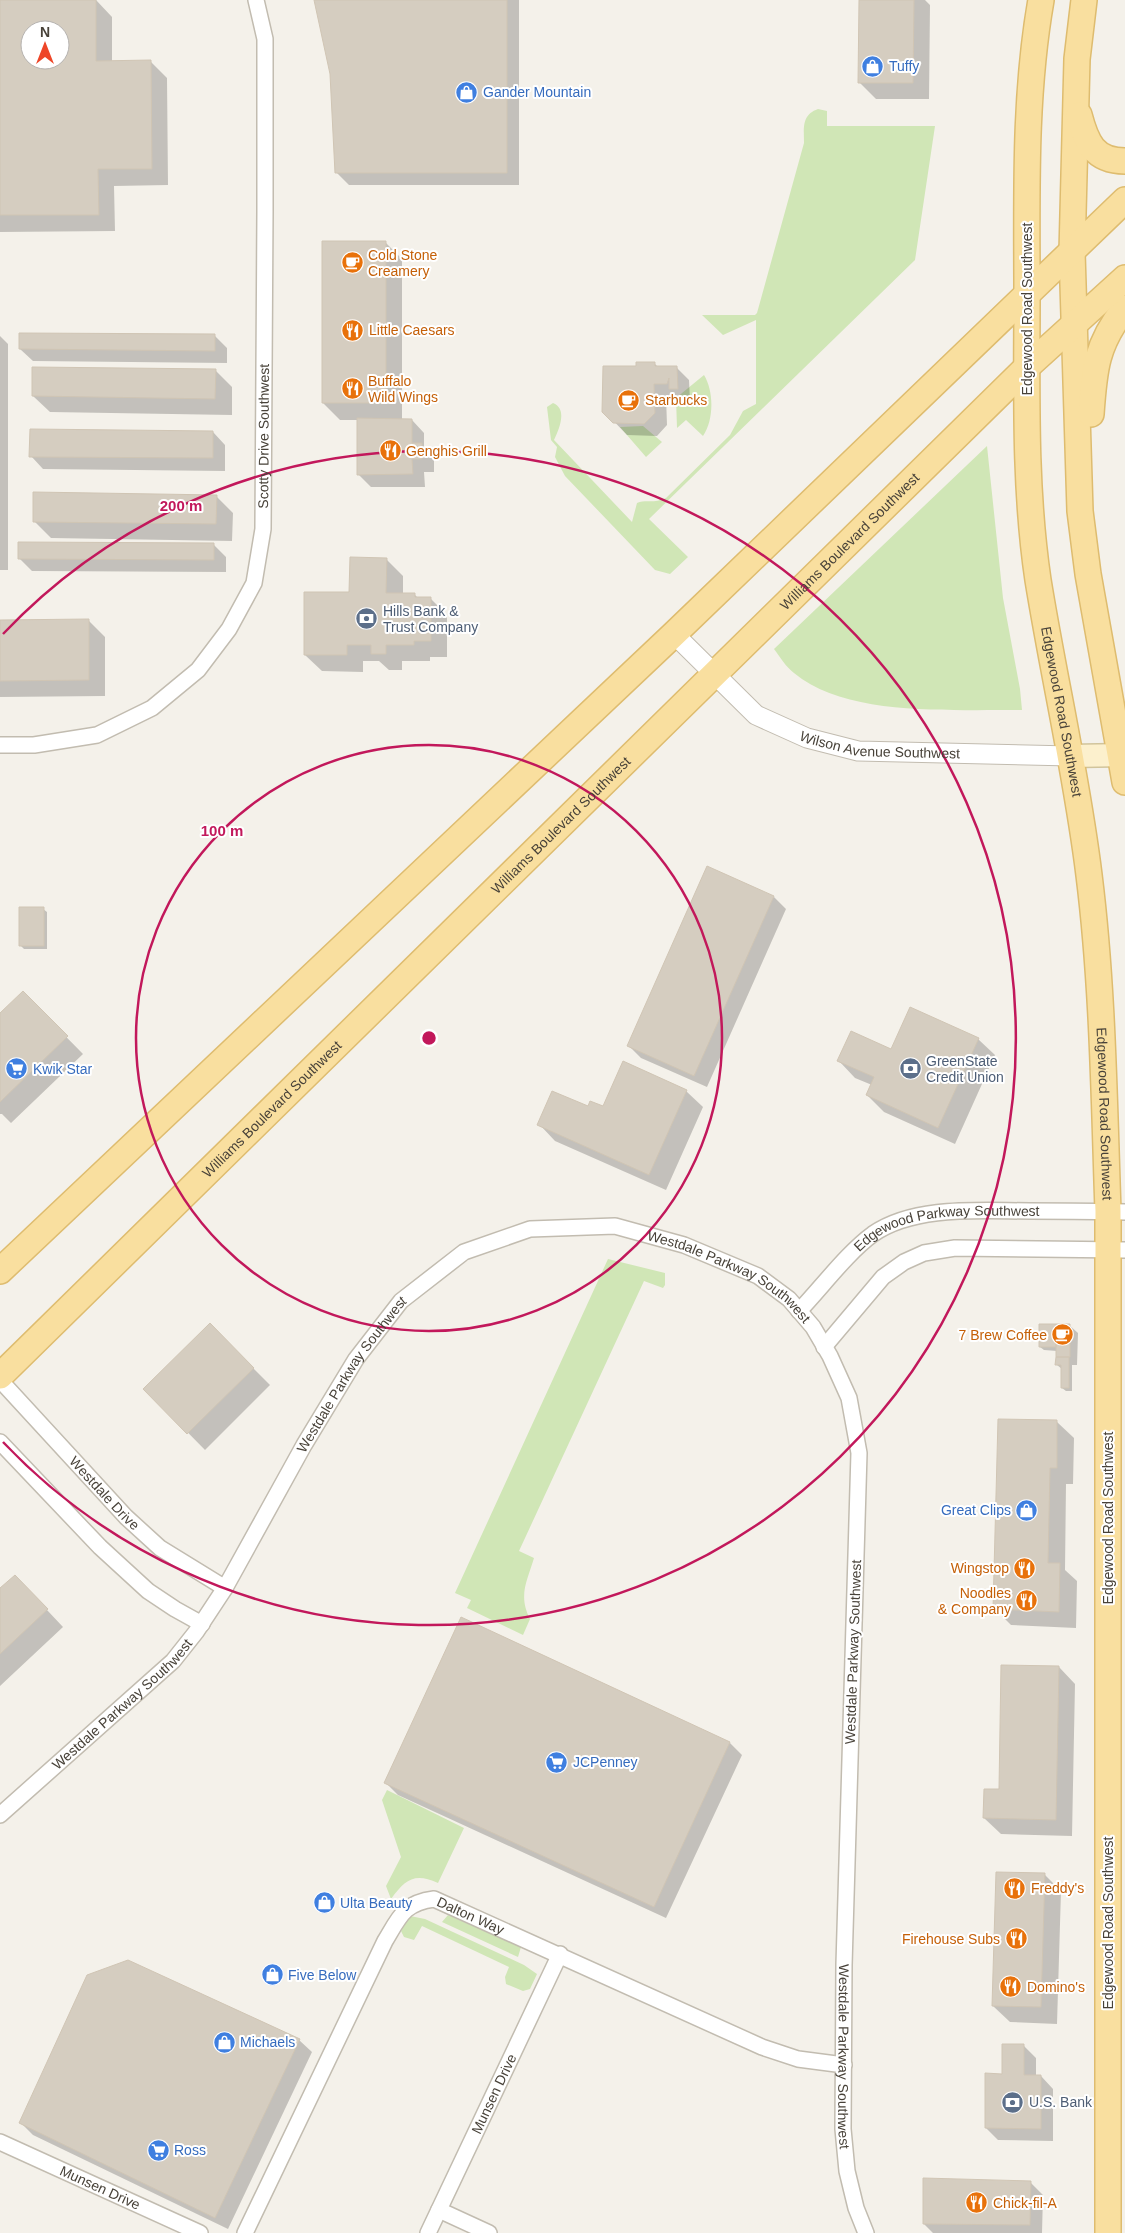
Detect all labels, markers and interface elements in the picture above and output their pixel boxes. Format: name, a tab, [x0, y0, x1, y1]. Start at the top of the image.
north arrow	[20, 20, 70, 70]
text: N	[40, 24, 50, 40]
shop icon: Tuffy	[861, 54, 885, 78]
place label: Tuffy	[889, 58, 919, 74]
shop icon: Gander Mountain	[455, 80, 479, 104]
place label: Gander Mountain	[483, 84, 591, 100]
street label: Edgewood Road Southwest	[1019, 223, 1035, 395]
place label: Cold Stone Creamery	[368, 247, 437, 279]
cafe icon: Cold Stone Creamery	[340, 251, 364, 275]
restaurant icon: Little Caesars	[341, 318, 365, 342]
place label: Little Caesars	[369, 322, 455, 338]
street label: Scotty Drive Southwest	[255, 364, 272, 509]
place label: Buffalo Wild Wings	[368, 373, 438, 405]
restaurant icon: Buffalo Wild Wings	[340, 377, 364, 401]
cafe icon: Starbucks	[617, 388, 641, 412]
place label: Starbucks	[645, 392, 707, 408]
restaurant icon: Genghis Grill	[378, 439, 402, 463]
place label: Genghis Grill	[406, 443, 487, 459]
street label: Williams Boulevard Southwest	[777, 469, 923, 613]
text: 200 m	[160, 497, 202, 514]
place label: Hills Bank & Trust Company	[383, 603, 478, 635]
bank icon: Hills Bank & Trust Company	[355, 607, 379, 631]
street label: Edgewood Road Southwest	[1038, 625, 1085, 798]
street label: Wilson Avenue Southwest	[797, 728, 960, 761]
street label: Williams Boulevard Southwest	[488, 753, 634, 897]
text: 100 m	[201, 822, 243, 839]
street label: Edgewood Road Southwest	[1094, 1027, 1116, 1201]
centre of rings	[420, 1029, 438, 1047]
street label: Williams Boulevard Southwest	[199, 1037, 345, 1181]
place label: GreenState Credit Union	[926, 1053, 1004, 1085]
supermarket icon: Kwik Star	[5, 1057, 29, 1081]
bank icon: GreenState Credit Union	[898, 1057, 922, 1081]
place label: Kwik Star	[33, 1061, 92, 1077]
street label: Edgewood Parkway Southwest	[850, 1202, 1040, 1254]
street label: Westdale Parkway Southwest	[646, 1227, 814, 1326]
street label: Westdale Parkway Southwest	[293, 1292, 409, 1455]
cafe icon: 7 Brew Coffee	[1051, 1323, 1075, 1347]
place label: 7 Brew Coffee	[959, 1327, 1047, 1343]
street label: Edgewood Road Southwest	[1100, 1432, 1116, 1604]
street label: Westdale Drive	[66, 1453, 143, 1533]
shop icon: Great Clips	[1015, 1498, 1039, 1522]
place label: Great Clips	[941, 1502, 1011, 1518]
restaurant icon: Wingstop	[1013, 1556, 1037, 1580]
street label: Westdale Parkway Southwest	[842, 1559, 864, 1745]
place label: Wingstop	[951, 1560, 1009, 1576]
place label: Noodles & Company	[938, 1585, 1011, 1617]
restaurant icon: Noodles & Company	[1015, 1589, 1039, 1613]
street label: Westdale Parkway Southwest	[49, 1636, 195, 1773]
supermarket icon: JCPenney	[545, 1750, 569, 1774]
place label: JCPenney	[573, 1754, 638, 1770]
street label: Edgewood Road Southwest	[1100, 1837, 1116, 2009]
restaurant icon: Freddy's	[1003, 1876, 1027, 1900]
place label: Freddy's	[1031, 1880, 1084, 1896]
shop icon: Ulta Beauty	[312, 1891, 336, 1915]
street label: Dalton Way	[434, 1893, 507, 1938]
place label: Ulta Beauty	[340, 1895, 412, 1911]
restaurant icon: Firehouse Subs	[1004, 1927, 1028, 1951]
place label: Firehouse Subs	[902, 1931, 1000, 1947]
shop icon: Five Below	[260, 1963, 284, 1987]
street label: Westdale Parkway Southwest	[835, 1964, 853, 2150]
place label: Five Below	[288, 1967, 357, 1983]
restaurant icon: Domino's	[999, 1975, 1023, 1999]
place label: Domino's	[1027, 1979, 1085, 1995]
shop icon: Michaels	[212, 2030, 236, 2054]
place label: Michaels	[240, 2034, 295, 2050]
street label: Munsen Drive	[468, 2051, 520, 2136]
bank icon: U.S. Bank	[1001, 2090, 1025, 2114]
place label: U.S. Bank	[1029, 2094, 1093, 2110]
supermarket icon: Ross	[146, 2138, 170, 2162]
place label: Ross	[174, 2142, 206, 2158]
street label: Munsen Drive	[57, 2162, 143, 2213]
restaurant icon: Chick-fil-A	[965, 2191, 989, 2215]
place label: Chick-fil-A	[993, 2195, 1057, 2211]

